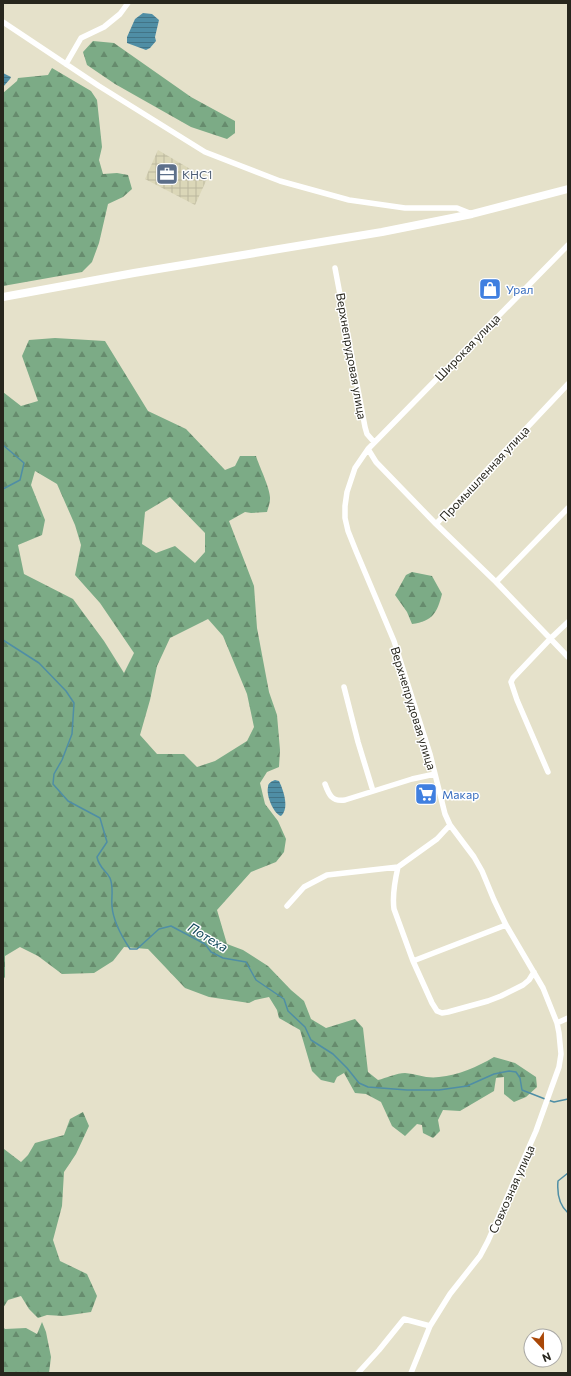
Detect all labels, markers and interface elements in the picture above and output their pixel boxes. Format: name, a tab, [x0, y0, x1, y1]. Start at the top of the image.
office icon: КНС1	[154, 161, 180, 187]
place label: КНС1	[182, 167, 212, 181]
shop icon: Урал	[477, 276, 503, 302]
place label: Урал	[506, 282, 534, 296]
street label: Верхнепрудовая улица	[334, 292, 370, 420]
street label: Широкая улица	[432, 311, 502, 383]
street label: Промышленная улица	[436, 423, 532, 523]
street label: Верхнепрудовая улица	[389, 645, 439, 771]
supermarket icon: Макар	[413, 781, 439, 807]
place label: Макар	[442, 787, 479, 801]
water label: Потеха	[185, 919, 231, 955]
street label: Совхозная улица	[485, 1143, 537, 1235]
north arrow	[523, 1328, 563, 1368]
text: N	[541, 1350, 553, 1365]

